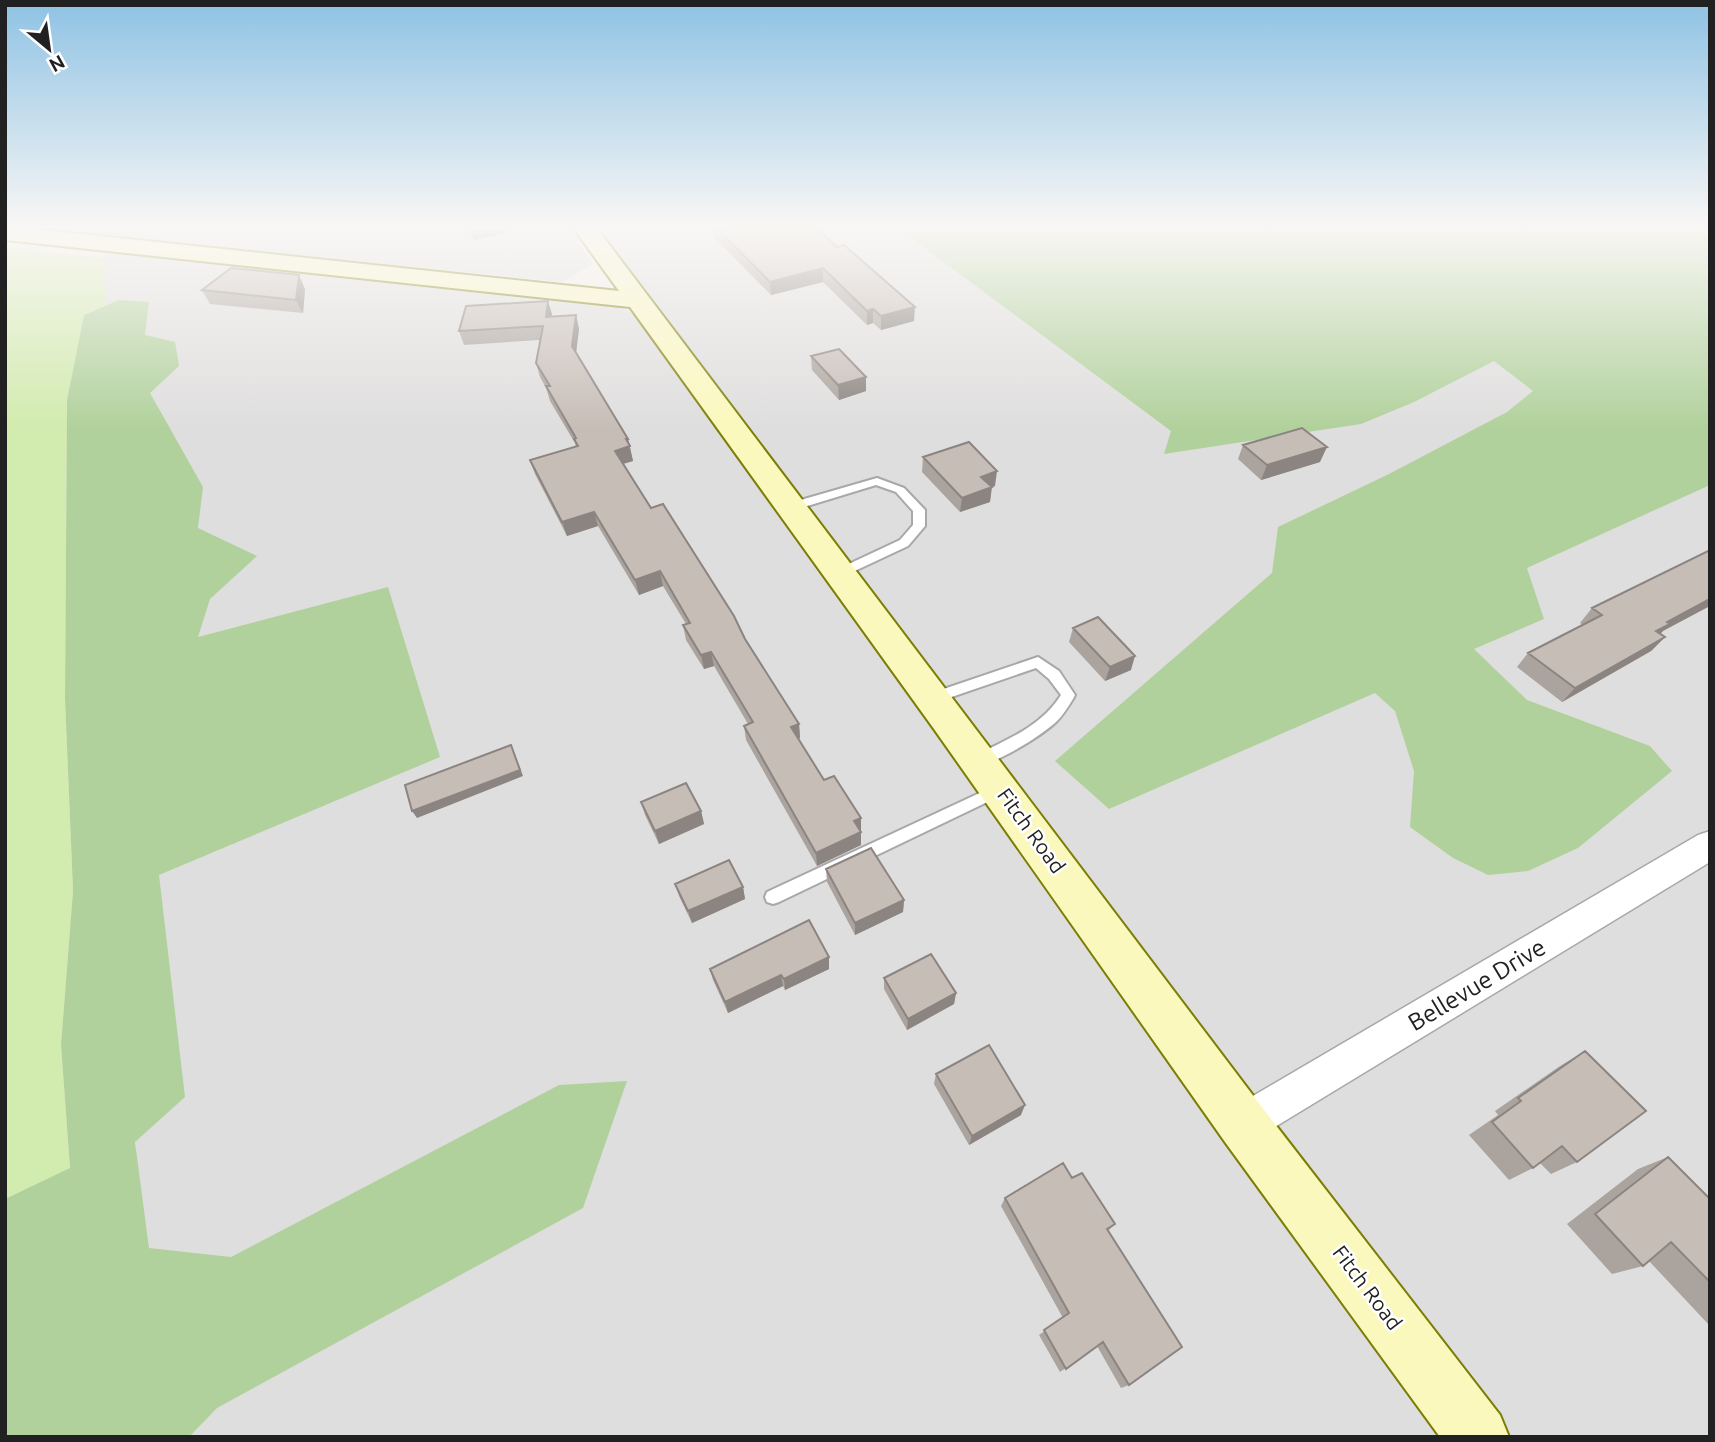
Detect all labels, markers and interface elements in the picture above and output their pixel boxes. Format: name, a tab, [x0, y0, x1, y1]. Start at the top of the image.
north arrow	[14, 14, 84, 84]
text: N	[46, 51, 69, 77]
street label: Fitch Road	[993, 783, 1071, 878]
street label: Bellevue Drive	[1403, 933, 1550, 1036]
street label: Fitch Road	[1328, 1241, 1407, 1334]

